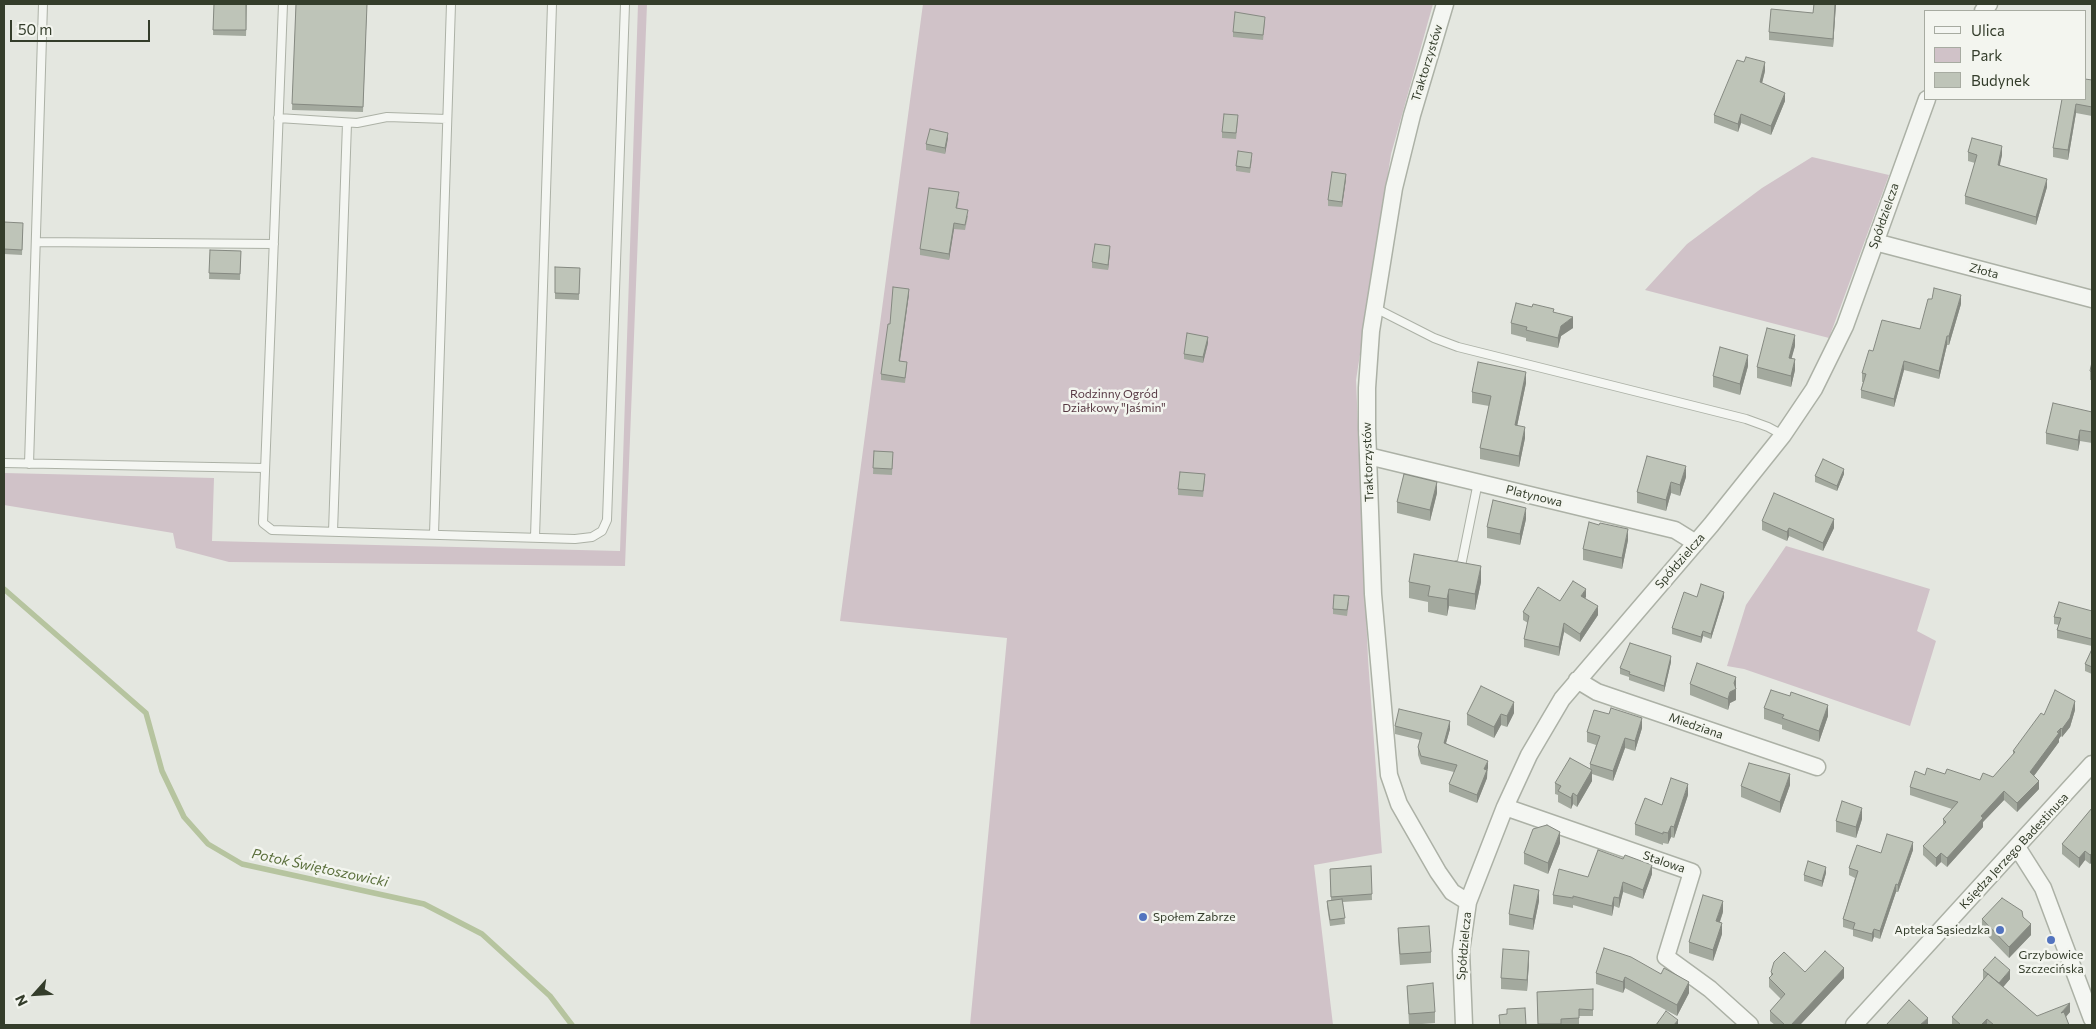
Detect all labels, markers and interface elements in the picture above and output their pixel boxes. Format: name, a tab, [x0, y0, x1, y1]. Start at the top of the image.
scale bar	[12, 10, 152, 42]
legend	[1924, 10, 2086, 100]
text: 50 m	[18, 20, 52, 38]
text: Ulica	[1971, 21, 2005, 39]
street label: Traktorzystów	[1408, 23, 1446, 103]
text: Park	[1971, 46, 2002, 64]
text: Budynek	[1971, 71, 2030, 89]
street label: Spółdzielcza	[1866, 181, 1902, 251]
street label: Złota	[1968, 260, 2000, 282]
park label: Rodzinny Ogród Działkowy "Jaśmin"	[1062, 387, 1166, 415]
street label: Traktorzystów	[1359, 422, 1377, 502]
street label: Platynowa	[1504, 482, 1564, 510]
street label: Spółdzielcza	[1652, 530, 1708, 592]
street label: Miedziana	[1667, 710, 1725, 742]
street label: Księdza Jerzego Badestinusa	[1957, 790, 2071, 912]
water label: Potok Świętoszowicki	[250, 845, 390, 891]
street label: Stalowa	[1641, 848, 1687, 876]
place label: Społem Zabrze	[1153, 910, 1236, 924]
marker: Społem Zabrze	[1137, 911, 1149, 923]
street label: Spółdzielcza	[1454, 911, 1474, 981]
place label: Apteka Sąsiedzka	[1895, 923, 1990, 937]
marker: Apteka Sąsiedzka	[1994, 924, 2006, 936]
marker: Grzybowice Szczecińska	[2045, 934, 2057, 946]
place label: Grzybowice Szczecińska	[2018, 948, 2084, 976]
north arrow	[10, 969, 60, 1019]
text: N	[11, 992, 31, 1009]

